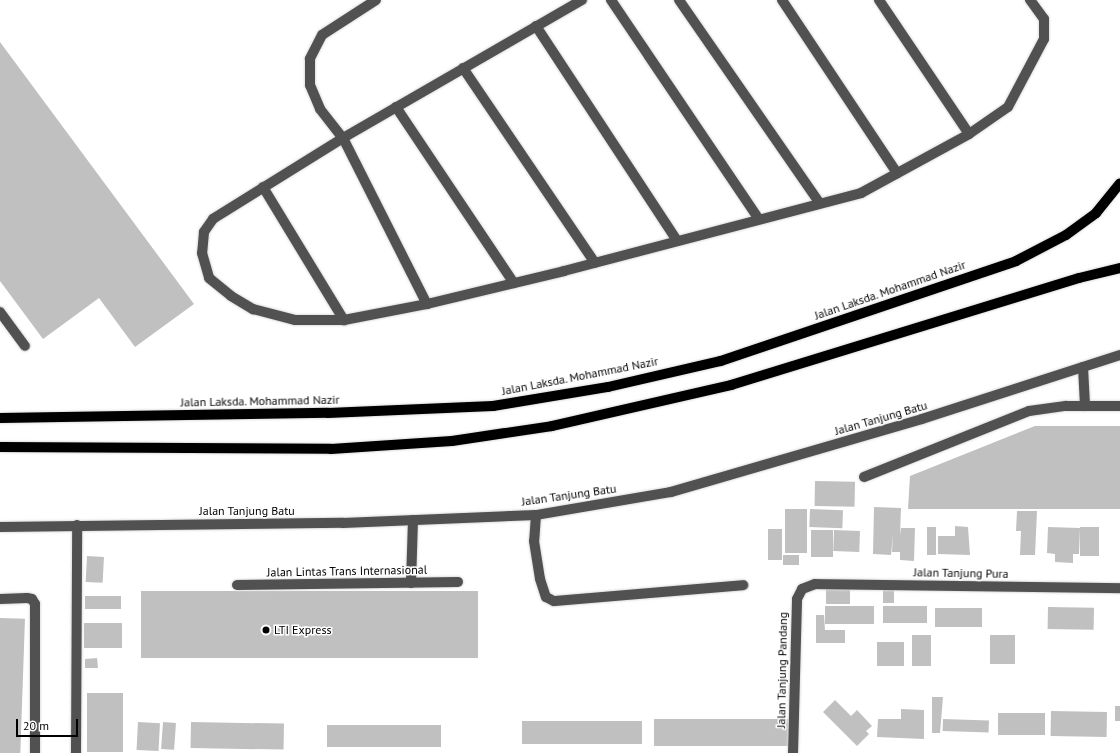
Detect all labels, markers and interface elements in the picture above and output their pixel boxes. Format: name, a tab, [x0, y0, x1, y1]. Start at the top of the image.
street label: Jalan Laksda. Mohammad Nazir	[812, 257, 968, 323]
street label: Jalan Laksda. Mohammad Nazir	[500, 354, 660, 398]
street label: Jalan Laksda. Mohammad Nazir	[180, 392, 340, 410]
street label: Jalan Tanjung Batu	[833, 398, 929, 438]
street label: Jalan Tanjung Batu	[520, 481, 618, 509]
street label: Jalan Tanjung Batu	[199, 504, 295, 518]
street label: Jalan Lintas Trans Internasional	[267, 562, 427, 580]
street label: Jalan Tanjung Pura	[913, 565, 1009, 581]
street label: Jalan Tanjung Pandang	[774, 612, 790, 728]
place label: LTI Express	[274, 623, 331, 637]
marker: LTI Express	[261, 625, 271, 635]
scale bar	[18, 711, 80, 737]
text: 20 m	[23, 718, 49, 733]

